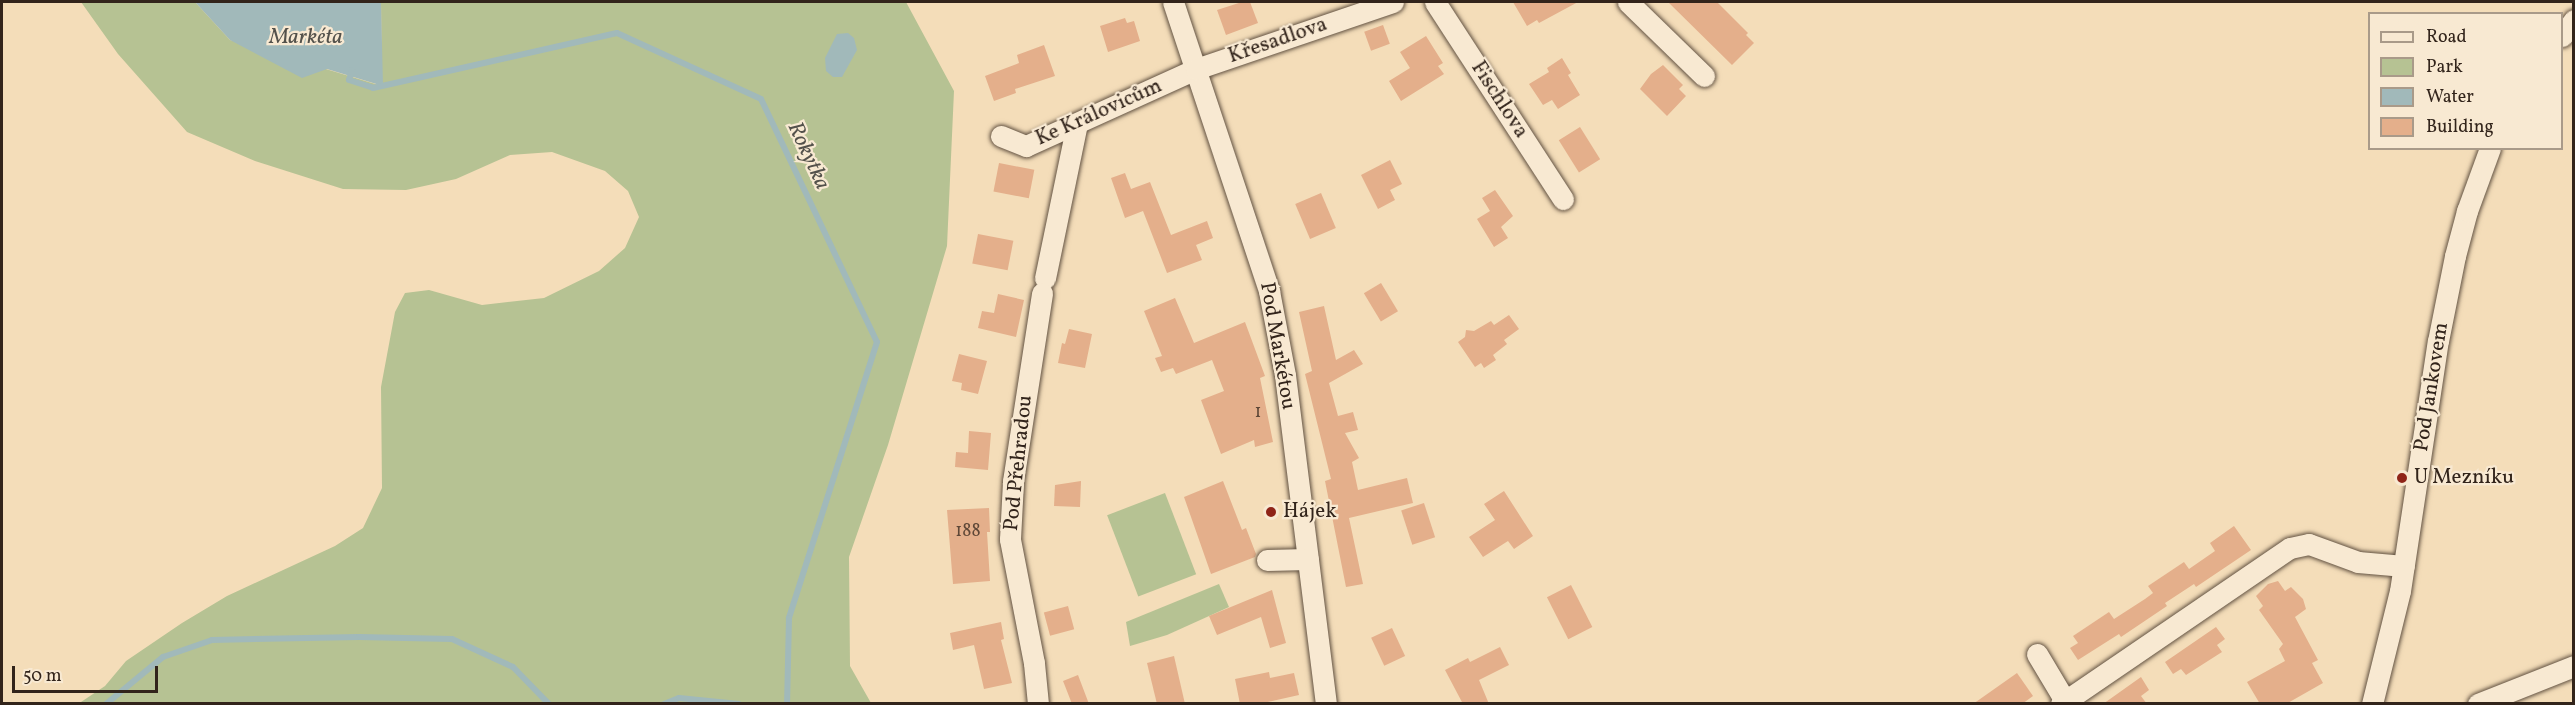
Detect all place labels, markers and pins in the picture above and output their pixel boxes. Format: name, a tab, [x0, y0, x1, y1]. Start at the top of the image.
place label: U Mezníku	[2414, 465, 2514, 491]
marker: U Mezníku	[2395, 471, 2409, 485]
place label: Hájek	[1283, 499, 1337, 525]
marker: Hájek	[1264, 505, 1278, 519]

